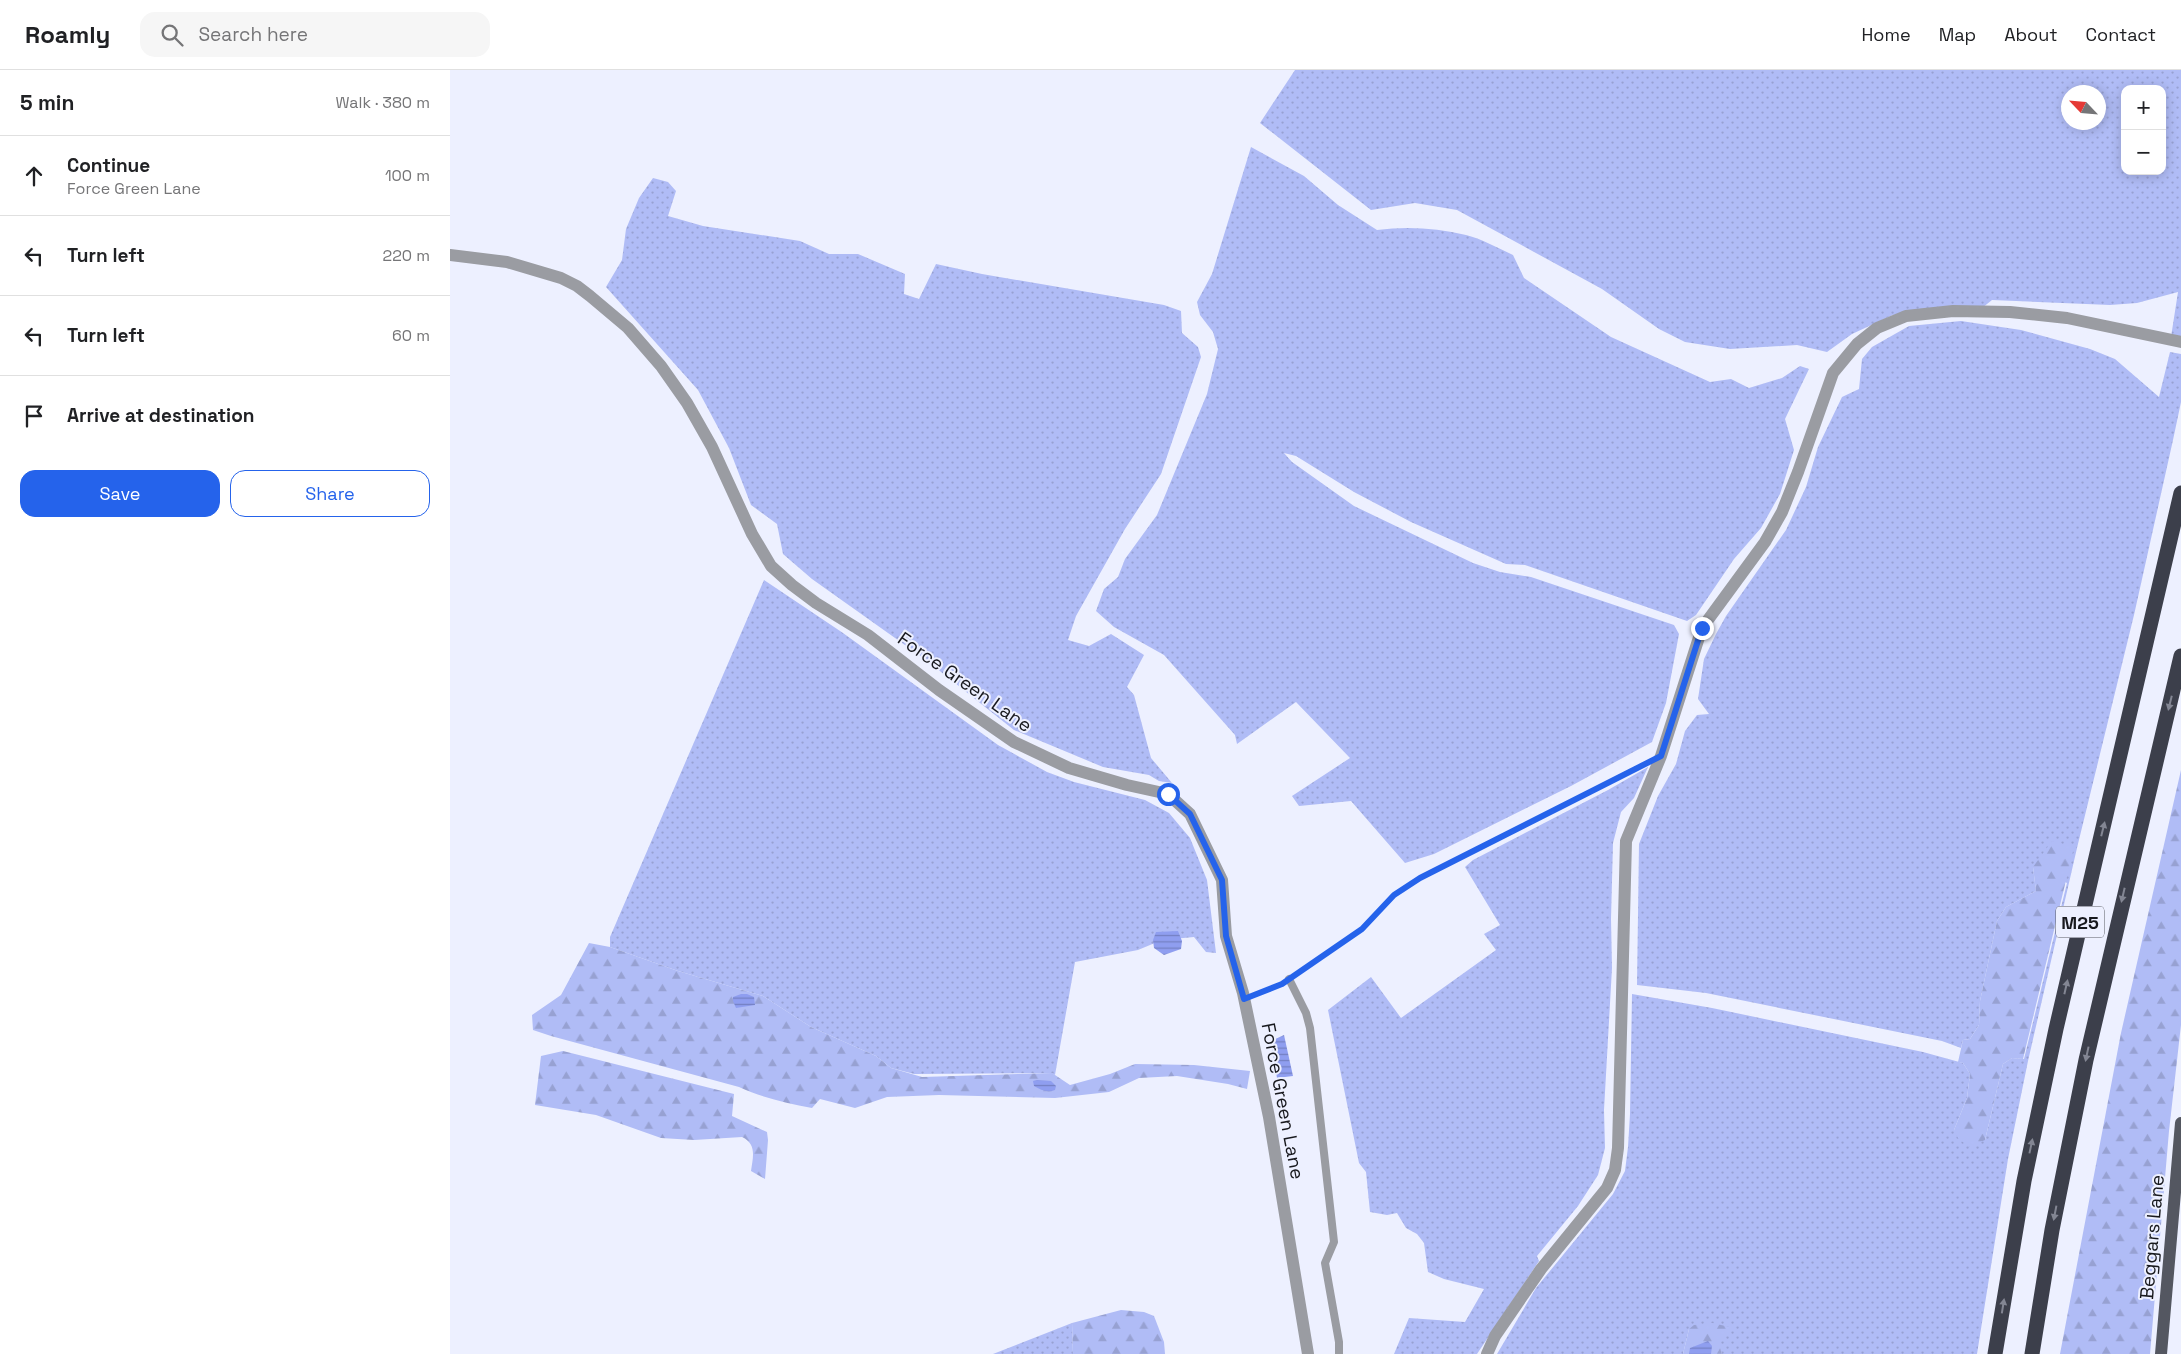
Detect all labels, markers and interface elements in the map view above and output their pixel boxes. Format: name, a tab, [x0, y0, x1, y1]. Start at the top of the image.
search box	[140, 12, 490, 57]
text: Roamly	[25, 19, 110, 50]
icon: search	[158, 21, 186, 49]
text: Search here	[198, 22, 308, 47]
text: Home	[1862, 23, 1911, 46]
text: Map	[1939, 23, 1976, 46]
text: About	[2004, 23, 2058, 46]
text: Contact	[2086, 23, 2156, 46]
north arrow	[2061, 85, 2106, 130]
map controls	[2121, 85, 2166, 175]
button: +	[2121, 85, 2166, 130]
text: 5 min	[20, 89, 74, 116]
text: Walk · 380 m	[335, 92, 430, 113]
button: −	[2121, 130, 2166, 175]
text: Continue	[67, 153, 150, 178]
icon: ahead	[20, 162, 48, 190]
text: 100 m	[385, 165, 430, 186]
text: Force Green Lane	[67, 178, 201, 199]
icon: left	[20, 242, 48, 270]
text: Turn left	[67, 243, 145, 268]
text: 220 m	[383, 245, 430, 266]
icon: left	[20, 322, 48, 350]
text: Turn left	[67, 323, 145, 348]
text: 60 m	[392, 325, 430, 346]
icon: arrive	[20, 402, 48, 430]
text: Arrive at destination	[67, 403, 255, 428]
button: Save	[20, 470, 220, 517]
button: Share	[230, 470, 430, 517]
route end	[1691, 617, 1714, 640]
street label: Force Green Lane	[893, 626, 1037, 738]
one-way arrow	[2166, 696, 2174, 711]
route start	[1157, 783, 1180, 806]
one-way arrow	[2099, 821, 2107, 836]
one-way arrow	[2119, 888, 2127, 903]
road number: M25	[2056, 906, 2104, 938]
one-way arrow	[2062, 980, 2070, 995]
street label: Force Green Lane	[1256, 1021, 1310, 1181]
one-way arrow	[2083, 1046, 2091, 1061]
one-way arrow	[2028, 1138, 2036, 1154]
street label: Beggars Lane	[2134, 1174, 2170, 1300]
one-way arrow	[2051, 1206, 2059, 1222]
one-way arrow	[1999, 1298, 2007, 1314]

